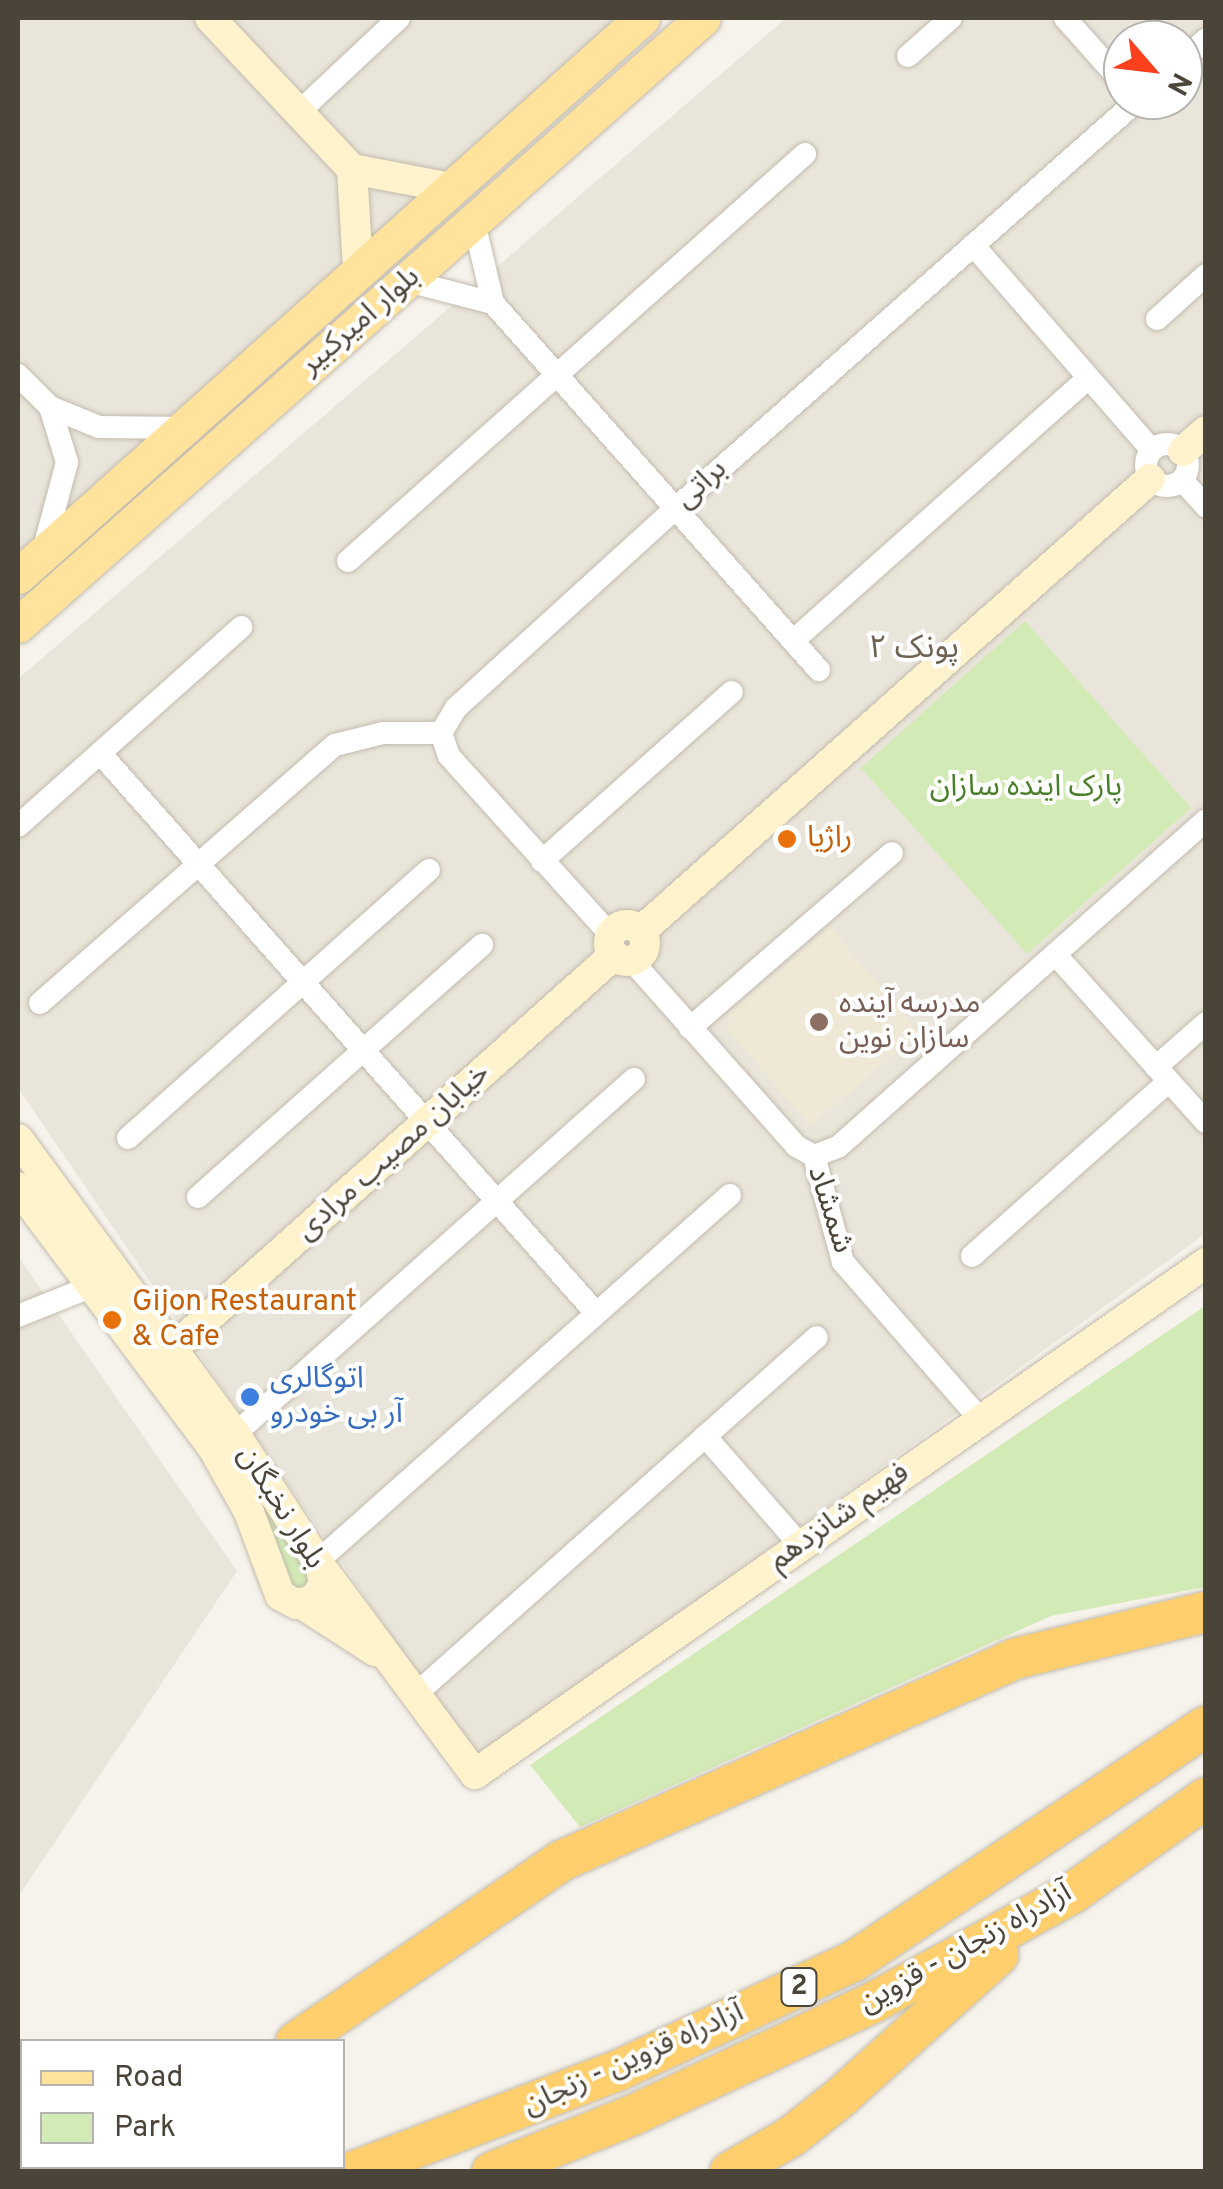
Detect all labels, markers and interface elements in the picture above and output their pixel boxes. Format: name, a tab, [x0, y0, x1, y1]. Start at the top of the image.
north arrow	[1103, 20, 1203, 120]
text: N	[1157, 66, 1198, 100]
street label: بلوار امیرکبیر	[294, 260, 428, 384]
street label: براتی	[669, 452, 735, 518]
district label: پونک ۲	[869, 630, 959, 668]
park label: پارک اینده سازان	[930, 770, 1122, 806]
place label: راژیا	[807, 821, 852, 857]
marker: راژیا	[776, 828, 798, 850]
place label: مدرسه آینده سازان نوین	[839, 987, 980, 1058]
marker: مدرسه آینده سازان نوین	[808, 1011, 830, 1033]
street label: خیابان مصیب مرادی	[290, 1057, 498, 1249]
street label: شمشاد	[798, 1162, 860, 1258]
place label: Gijon Restaurant & Cafe	[132, 1285, 357, 1356]
marker: Gijon Restaurant & Cafe	[101, 1309, 123, 1331]
place label: اتوگالری آر بی خودرو	[270, 1362, 403, 1432]
marker: اتوگالری آر بی خودرو	[239, 1386, 261, 1408]
street label: بلوار نخبگان	[228, 1440, 332, 1576]
street label: فهیم شانزدهم	[763, 1456, 917, 1580]
street label: آزادراه زنجان - قزوین	[853, 1876, 1079, 2022]
road number: 2	[779, 1964, 819, 2010]
street label: آزادراه قزوین - زنجان	[518, 1995, 750, 2125]
legend	[20, 2039, 345, 2169]
text: Road	[114, 2060, 183, 2097]
text: Park	[114, 2110, 176, 2147]

